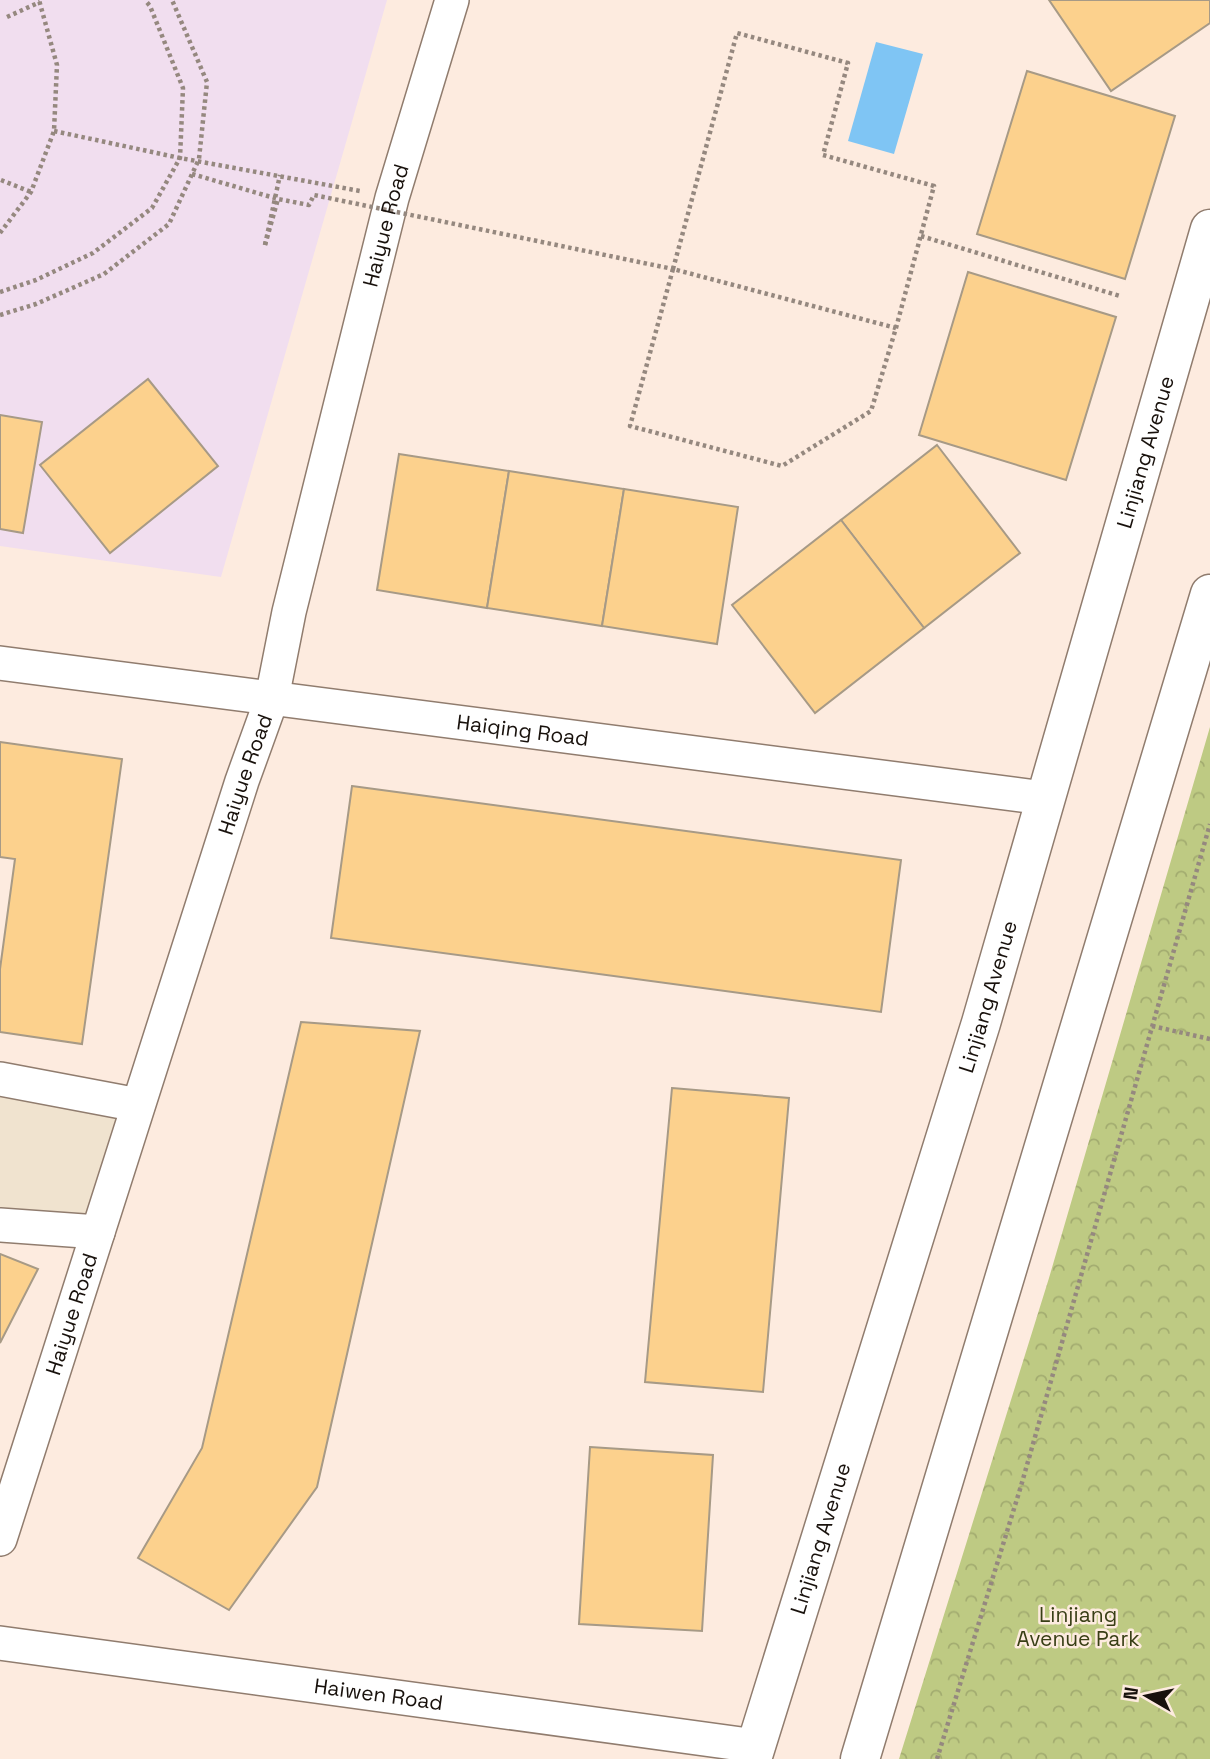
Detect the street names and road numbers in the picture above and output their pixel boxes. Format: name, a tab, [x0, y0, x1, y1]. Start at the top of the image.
street label: Haiyue Road	[356, 161, 415, 290]
street label: Linjiang Avenue	[1110, 372, 1180, 531]
street label: Haiqing Road	[455, 708, 590, 752]
street label: Haiyue Road	[212, 710, 278, 838]
street label: Linjiang Avenue	[952, 917, 1023, 1076]
street label: Haiyue Road	[39, 1250, 103, 1378]
street label: Linjiang Avenue	[784, 1459, 856, 1618]
street label: Haiwen Road	[312, 1672, 445, 1716]

